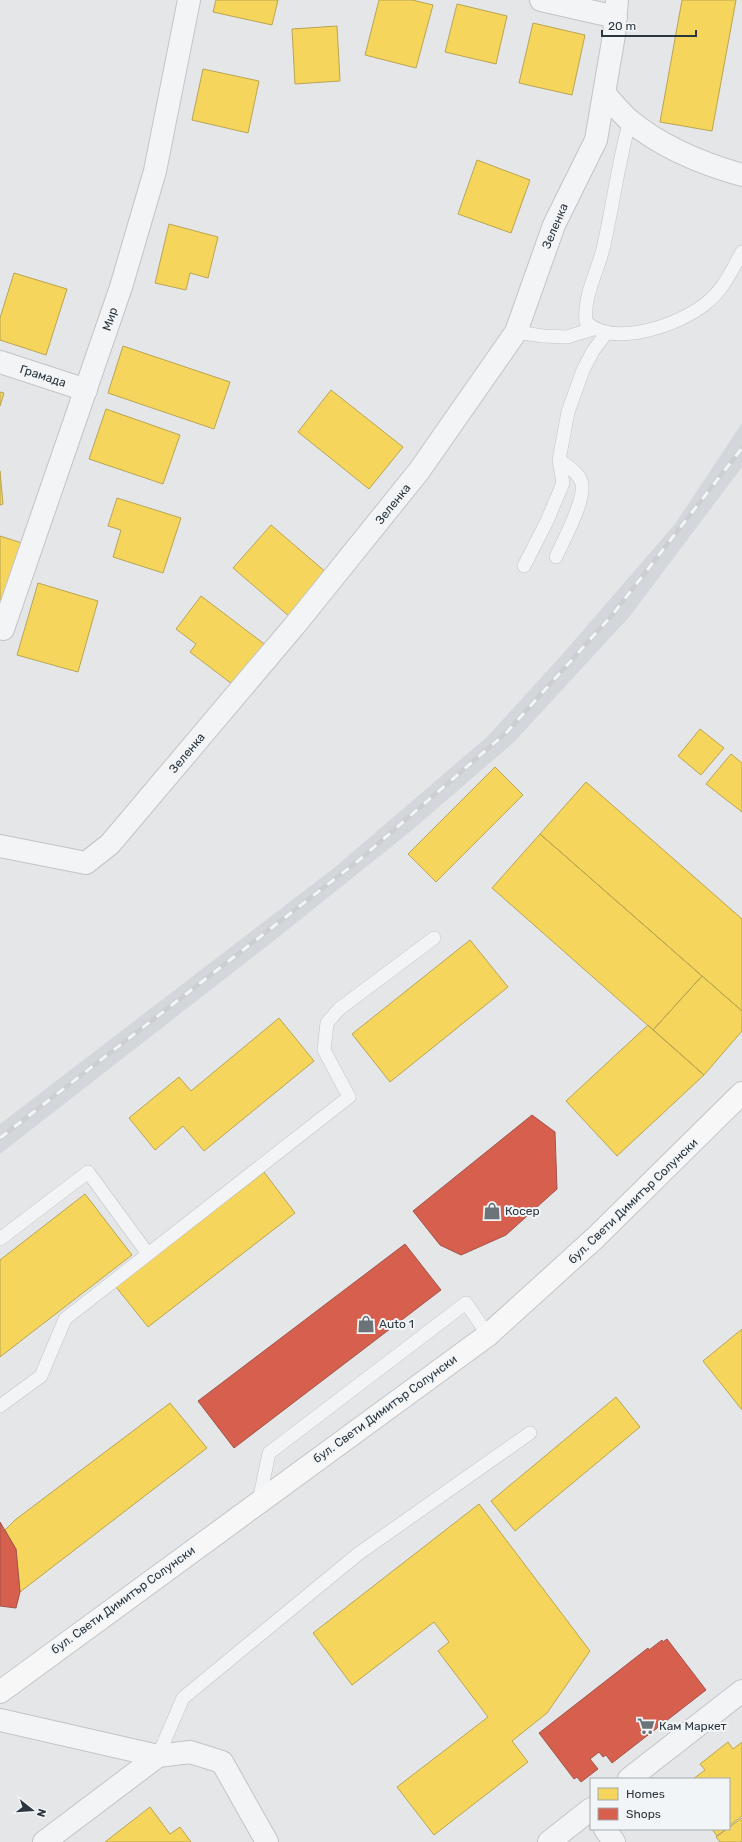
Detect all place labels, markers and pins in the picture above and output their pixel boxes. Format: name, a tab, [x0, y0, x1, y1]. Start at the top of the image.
shop icon: Косер	[482, 1201, 502, 1221]
place label: Косер	[505, 1204, 540, 1218]
shop icon: Auto 1	[356, 1314, 376, 1334]
place label: Auto 1	[379, 1317, 414, 1331]
supermarket icon: Кам Маркет	[636, 1716, 656, 1736]
place label: Кам Маркет	[659, 1719, 727, 1733]

